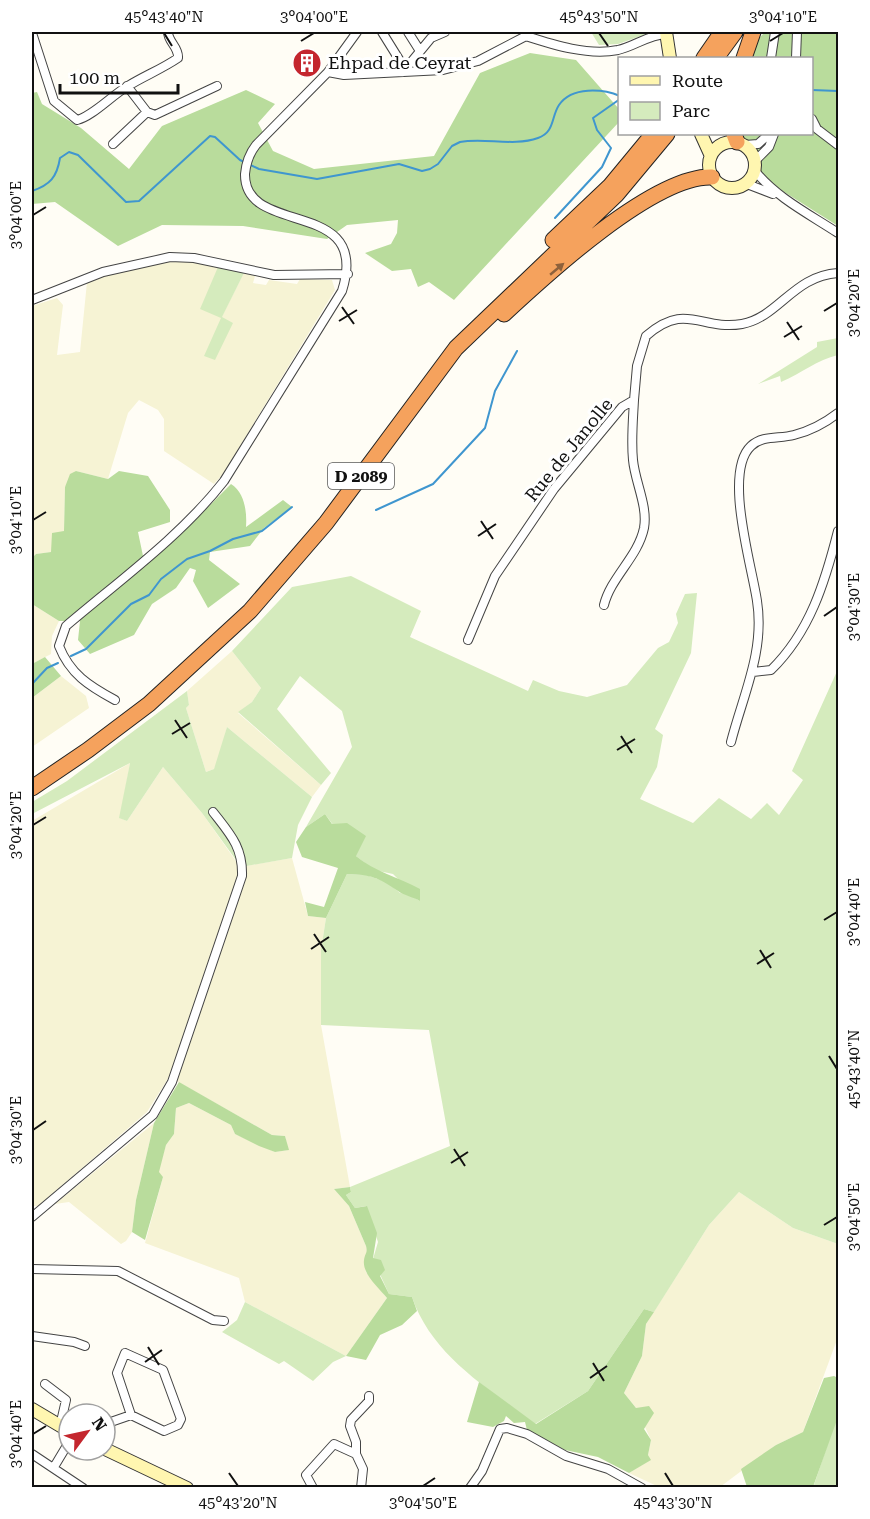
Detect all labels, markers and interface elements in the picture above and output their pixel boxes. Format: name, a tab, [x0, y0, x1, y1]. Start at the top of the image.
text: 45°43'40"N	[124, 8, 204, 26]
text: 3°04'00"E	[280, 8, 348, 26]
text: 45°43'50"N	[559, 8, 639, 26]
text: 3°04'10"E	[749, 8, 817, 26]
building icon: Ehpad de Ceyrat	[291, 47, 323, 79]
place label: Ehpad de Ceyrat	[328, 52, 472, 73]
scale bar	[60, 57, 178, 95]
legend	[618, 57, 813, 135]
text: 100 m	[69, 67, 120, 88]
text: Route	[672, 70, 723, 91]
text: Parc	[672, 100, 710, 121]
text: 3°04'00"E	[7, 181, 25, 249]
one-way arrow	[549, 262, 565, 275]
text: 3°04'20"E	[845, 269, 863, 337]
street label: Rue de Janolle	[521, 394, 617, 506]
road number: D 2089	[328, 463, 394, 489]
text: 3°04'10"E	[7, 486, 25, 554]
text: 3°04'30"E	[845, 573, 863, 641]
text: 3°04'20"E	[7, 791, 25, 859]
text: 3°04'40"E	[845, 878, 863, 946]
text: 45°43'40"N	[845, 1029, 863, 1109]
text: 3°04'30"E	[7, 1096, 25, 1164]
text: 3°04'50"E	[845, 1183, 863, 1251]
text: 3°04'40"E	[7, 1400, 25, 1468]
north arrow	[57, 1402, 117, 1462]
text: N	[88, 1414, 110, 1434]
text: 45°43'20"N	[198, 1494, 278, 1512]
text: 3°04'50"E	[389, 1494, 457, 1512]
text: 45°43'30"N	[633, 1494, 713, 1512]

